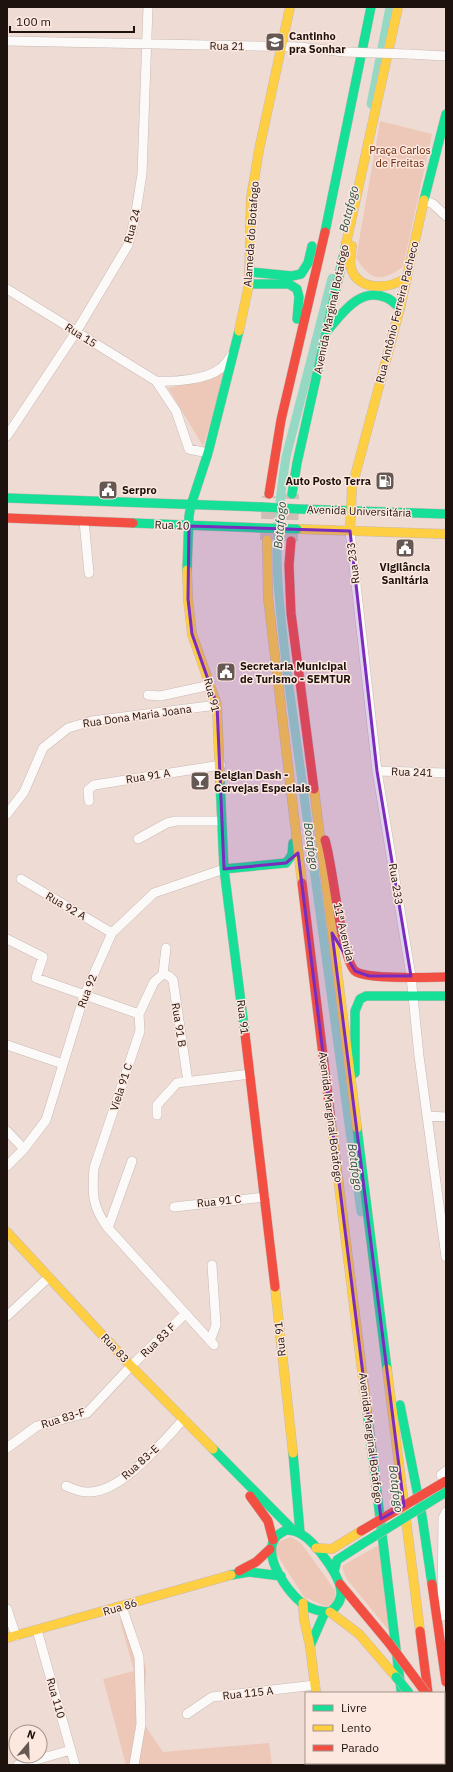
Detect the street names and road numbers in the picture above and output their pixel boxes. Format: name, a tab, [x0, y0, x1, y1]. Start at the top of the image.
street label: Rua 21	[209, 39, 245, 53]
street label: Alameda do Botafogo	[240, 181, 262, 287]
street label: Rua 24	[121, 207, 143, 245]
street label: Rua Antônio Ferreira Pacheco	[373, 240, 421, 384]
street label: Avenida Marginal Botafogo	[310, 243, 352, 375]
street label: Rua 15	[62, 320, 100, 350]
street label: Avenida Universitária	[307, 502, 412, 520]
street label: Rua 10	[154, 517, 190, 533]
street label: Rua 233	[344, 542, 362, 584]
street label: Rua 91	[201, 676, 223, 714]
street label: Rua Dona Maria Joana	[82, 701, 192, 731]
street label: Rua 241	[391, 764, 433, 780]
street label: Rua 91 A	[125, 766, 171, 786]
street label: Rua 233	[386, 862, 406, 906]
street label: Rua 92 A	[43, 889, 89, 923]
street label: 11ª Avenida	[330, 901, 358, 963]
street label: Rua 92	[74, 972, 100, 1010]
street label: Rua 91	[234, 999, 252, 1036]
street label: Rua 91 B	[169, 1002, 189, 1048]
street label: Avenida Marginal Botafogo	[316, 1051, 346, 1183]
street label: Viela 91 C	[107, 1061, 135, 1113]
street label: Rua 91 C	[196, 1192, 242, 1210]
street label: Rua 83 F	[137, 1320, 179, 1360]
street label: Rua 91	[271, 1320, 289, 1357]
street label: Rua 83	[98, 1330, 132, 1366]
street label: Avenida Marginal Botafogo	[356, 1372, 386, 1504]
street label: Rua 83-F	[39, 1405, 87, 1431]
street label: Rua 83-E	[118, 1441, 162, 1483]
street label: Rua 86	[101, 1595, 139, 1619]
street label: Rua 110	[44, 1676, 68, 1720]
street label: Rua 115 A	[222, 1683, 274, 1703]

